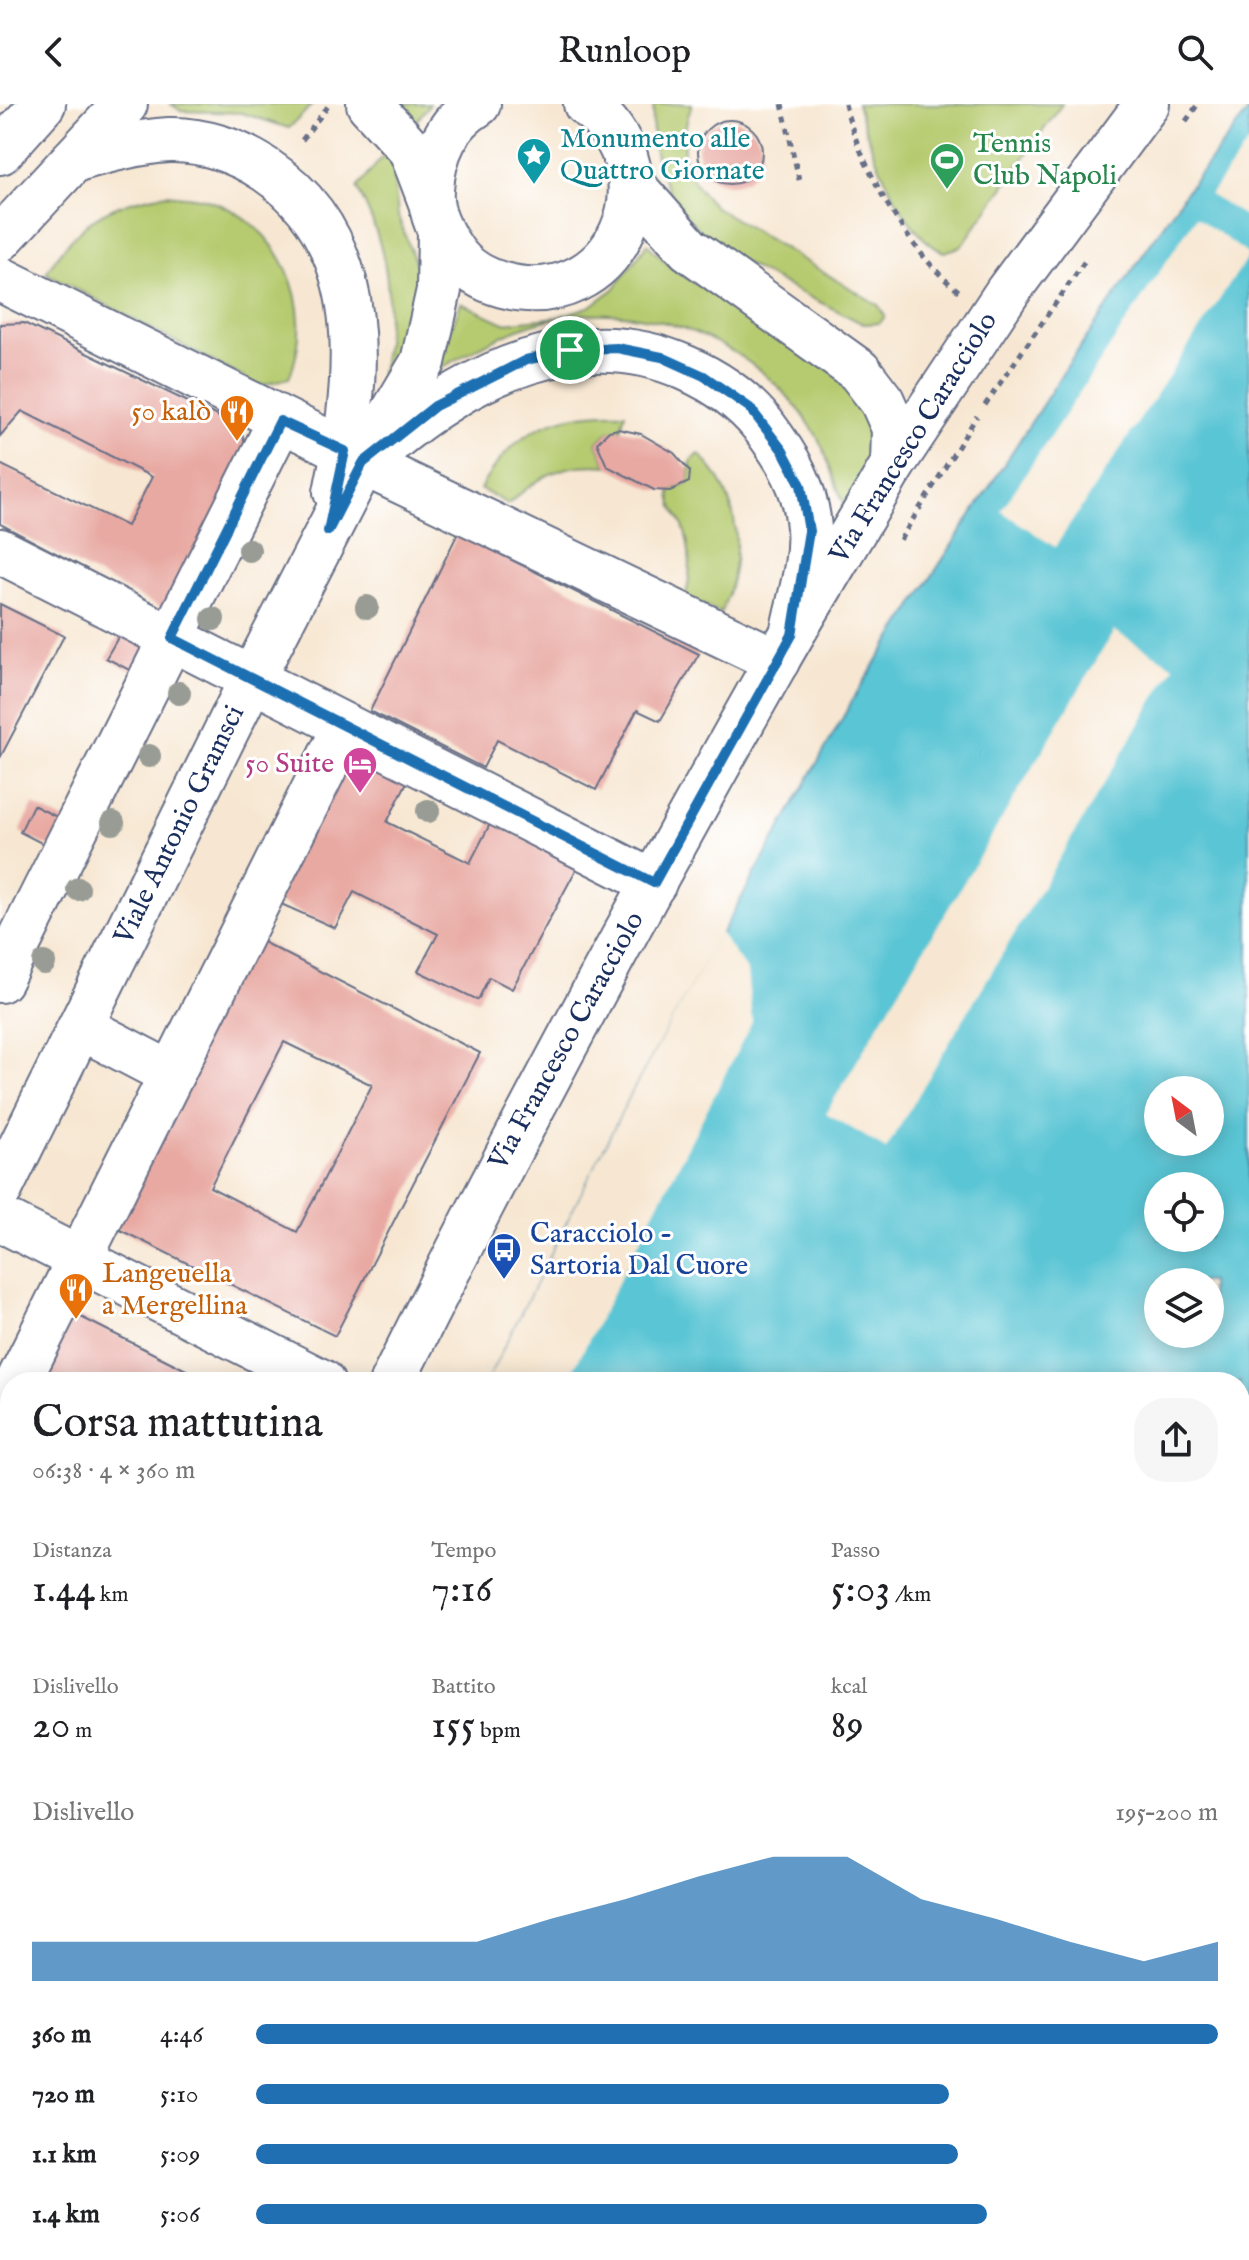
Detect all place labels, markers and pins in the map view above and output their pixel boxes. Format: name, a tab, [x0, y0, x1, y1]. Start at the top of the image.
place label: Monumento alle Quattro Giornate	[560, 122, 765, 189]
place label: Tennis Club Napoli	[973, 127, 1117, 194]
place icon: Monumento alle Quattro Giornate	[515, 136, 553, 186]
sports icon: Tennis Club Napoli	[928, 141, 966, 191]
pin	[536, 316, 604, 384]
restaurant icon: 50 kalò	[218, 393, 256, 443]
place label: 50 kalò	[131, 395, 211, 430]
hotel icon: 50 Suite	[341, 745, 379, 795]
place label: 50 Suite	[245, 747, 334, 782]
place label: Caracciolo - Sartoria Dal Cuore	[530, 1217, 748, 1284]
bus stop icon: Caracciolo - Sartoria Dal Cuore	[485, 1231, 523, 1281]
place label: Langeuella a Mergellina	[102, 1257, 248, 1324]
restaurant icon: Langeuella a Mergellina	[57, 1271, 95, 1321]

